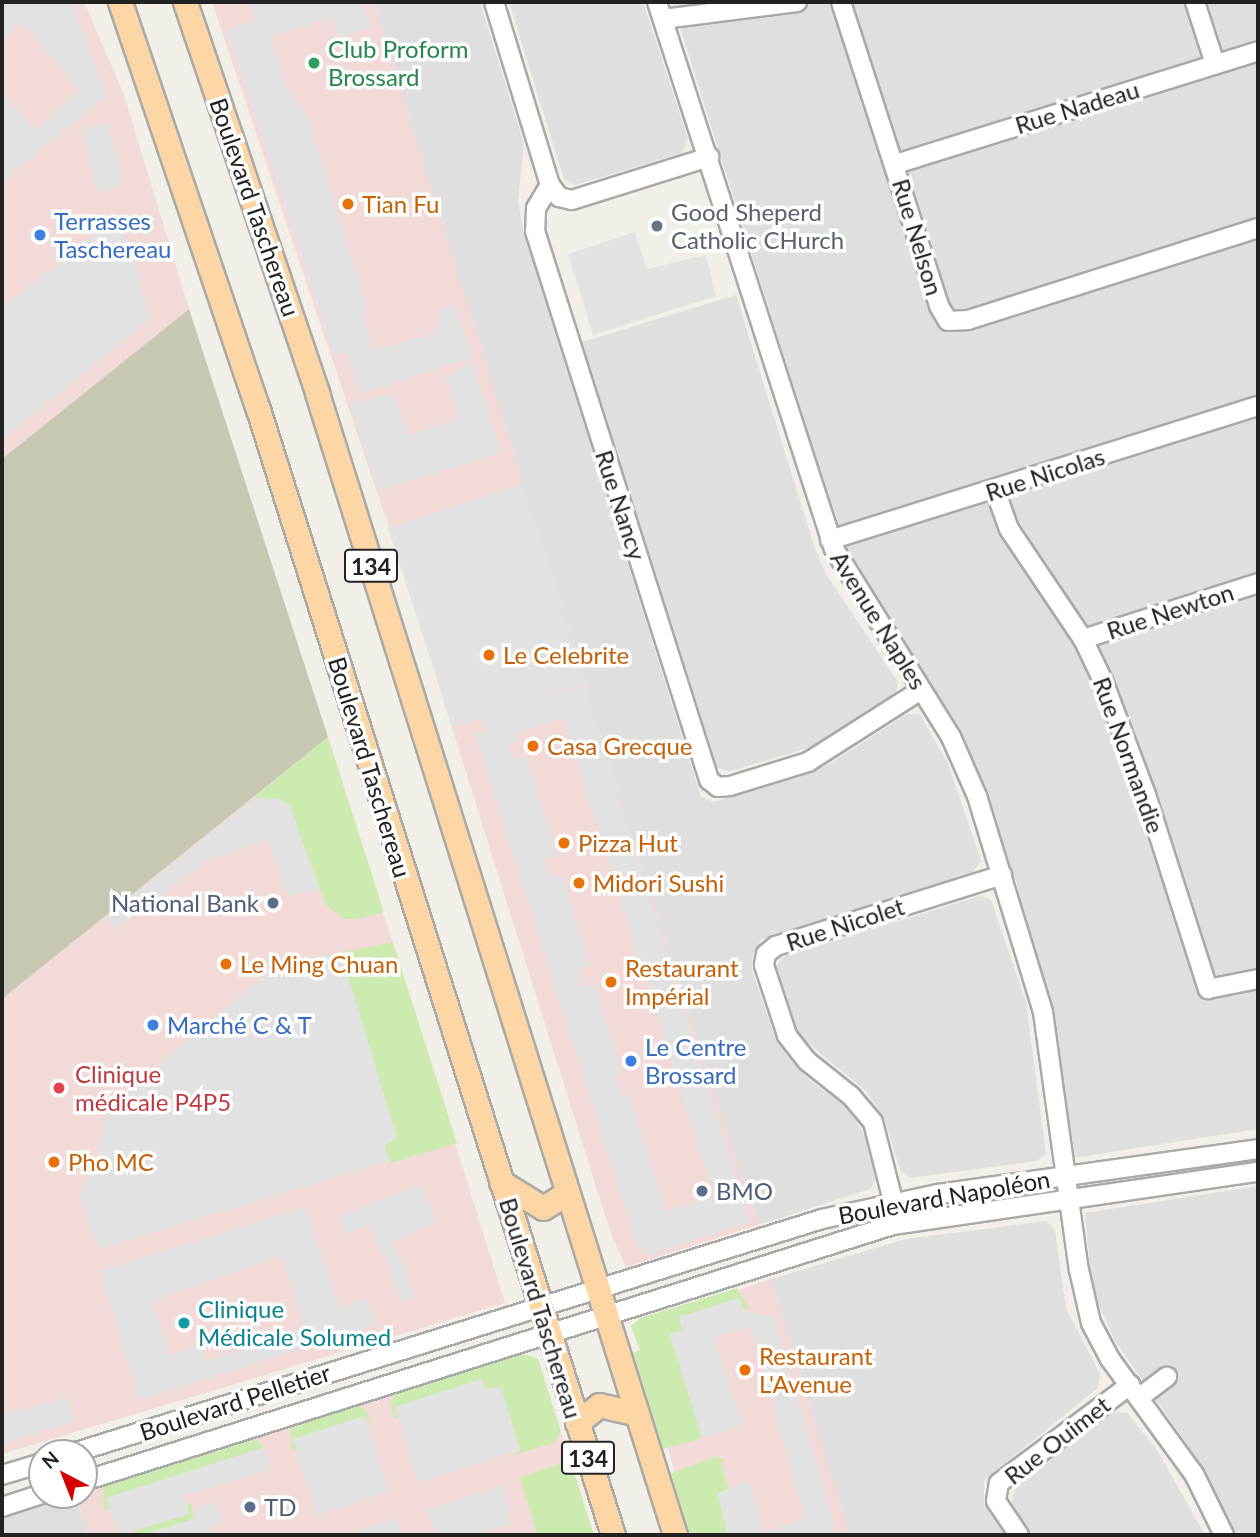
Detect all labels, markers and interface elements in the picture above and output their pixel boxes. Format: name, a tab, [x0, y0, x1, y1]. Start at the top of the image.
place label: Club Proform Brossard	[328, 35, 469, 91]
marker: Club Proform Brossard	[306, 55, 322, 71]
street label: Rue Nadeau	[1012, 75, 1142, 139]
street label: Boulevard Taschereau	[204, 94, 306, 320]
street label: Rue Nelson	[887, 175, 949, 299]
place label: Tian Fu	[362, 190, 439, 218]
marker: Tian Fu	[340, 196, 356, 212]
place label: Good Sheperd Catholic CHurch	[671, 198, 844, 254]
place label: Terrasses Taschereau	[54, 207, 172, 263]
marker: Good Sheperd Catholic CHurch	[649, 218, 665, 234]
marker: Terrasses Taschereau	[32, 227, 48, 243]
street label: Rue Nicolas	[982, 441, 1108, 507]
street label: Rue Nancy	[590, 446, 652, 564]
road number: 134	[343, 546, 399, 586]
street label: Avenue Naples	[825, 546, 933, 694]
street label: Rue Newton	[1103, 577, 1237, 645]
place label: Le Celebrite	[503, 641, 629, 669]
marker: Le Celebrite	[481, 647, 497, 663]
street label: Boulevard Taschereau	[323, 653, 417, 881]
street label: Rue Normandie	[1087, 673, 1171, 837]
place label: Casa Grecque	[547, 732, 692, 760]
marker: Casa Grecque	[525, 738, 541, 754]
place label: Pizza Hut	[578, 829, 678, 857]
marker: Pizza Hut	[556, 835, 572, 851]
place label: Midori Sushi	[593, 869, 724, 897]
marker: Midori Sushi	[571, 875, 587, 891]
place label: National Bank	[111, 889, 259, 917]
street label: Rue Nicolet	[782, 891, 908, 957]
marker: National Bank	[265, 895, 281, 911]
place label: Le Ming Chuan	[240, 950, 398, 978]
place label: Restaurant Impérial	[625, 954, 739, 1010]
marker: Le Ming Chuan	[218, 956, 234, 972]
marker: Restaurant Impérial	[603, 974, 619, 990]
place label: Marché C & T	[167, 1011, 312, 1039]
marker: Marché C & T	[145, 1017, 161, 1033]
place label: Le Centre Brossard	[645, 1033, 746, 1089]
marker: Le Centre Brossard	[623, 1053, 639, 1069]
place label: Clinique médicale P4P5	[75, 1060, 231, 1116]
marker: Clinique médicale P4P5	[49, 1078, 69, 1098]
place label: Pho MC	[68, 1148, 154, 1176]
marker: Pho MC	[46, 1154, 62, 1170]
street label: Boulevard Napoléon	[836, 1164, 1052, 1230]
place label: BMO	[716, 1177, 773, 1205]
marker: BMO	[694, 1183, 710, 1199]
street label: Boulevard Taschereau	[494, 1194, 588, 1422]
place label: Clinique Médicale Solumed	[198, 1295, 391, 1351]
marker: Clinique Médicale Solumed	[176, 1315, 192, 1331]
place label: Restaurant L'Avenue	[759, 1342, 873, 1398]
street label: Boulevard Pelletier	[136, 1358, 334, 1446]
marker: Restaurant L'Avenue	[737, 1362, 753, 1378]
street label: Rue Ouimet	[999, 1390, 1115, 1490]
road number: 134	[560, 1438, 616, 1478]
north arrow	[28, 1439, 98, 1509]
text: N	[37, 1446, 63, 1473]
place label: TD	[264, 1493, 296, 1521]
marker: TD	[242, 1499, 258, 1515]

